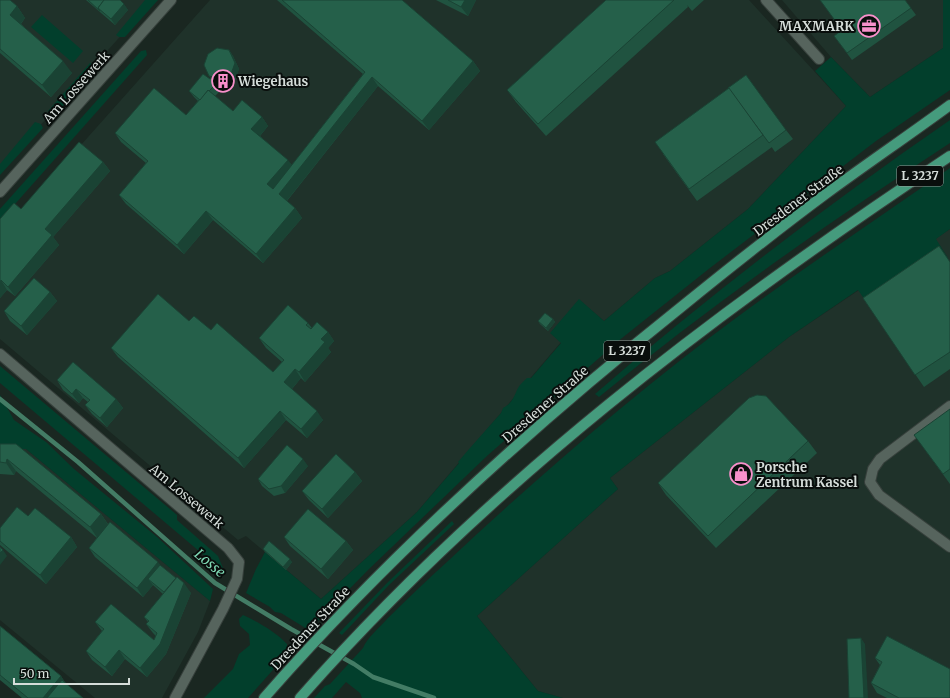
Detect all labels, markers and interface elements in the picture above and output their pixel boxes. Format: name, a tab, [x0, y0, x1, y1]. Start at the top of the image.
office icon: MAXMARK	[856, 13, 882, 39]
place label: MAXMARK	[779, 18, 854, 35]
street label: Am Lossewerk	[39, 47, 114, 128]
building icon: Wiegehaus	[210, 68, 236, 94]
place label: Wiegehaus	[237, 73, 309, 90]
street label: Dresdener Straße	[750, 161, 847, 240]
road number: L 3237	[897, 166, 943, 186]
road number: L 3237	[604, 341, 650, 361]
street label: Dresdener Straße	[499, 362, 592, 446]
place label: Porsche Zentrum Kassel	[756, 459, 857, 491]
street label: Am Lossewerk	[145, 460, 228, 533]
shop icon: Porsche Zentrum Kassel	[728, 461, 754, 487]
water label: Losse	[191, 545, 229, 581]
street label: Dresdener Straße	[267, 583, 354, 674]
scale bar	[14, 660, 129, 686]
text: 50 m	[20, 666, 49, 681]

